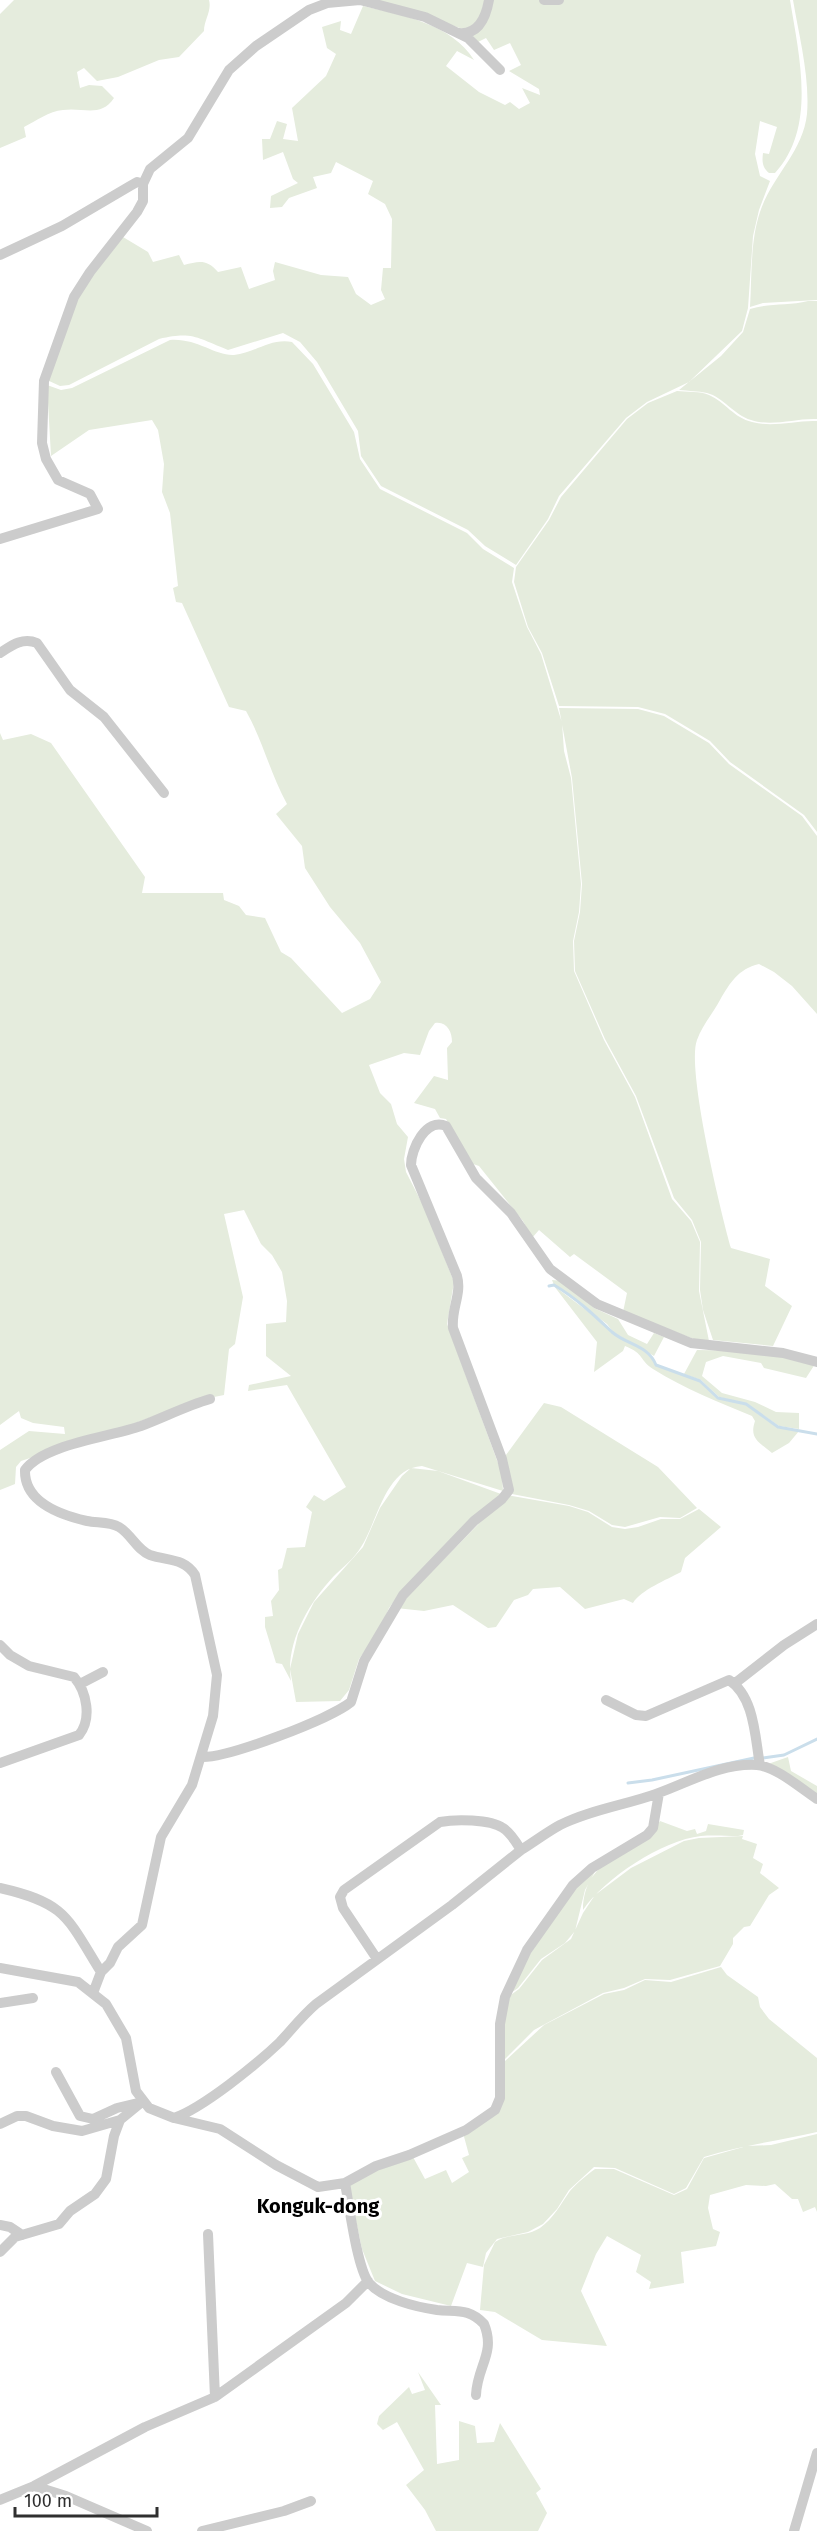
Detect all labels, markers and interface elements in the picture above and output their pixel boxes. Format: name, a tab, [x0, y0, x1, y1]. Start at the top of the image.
district label: Konguk-dong	[257, 2194, 380, 2218]
scale bar	[15, 2480, 158, 2518]
text: 100 m	[24, 2490, 72, 2512]

